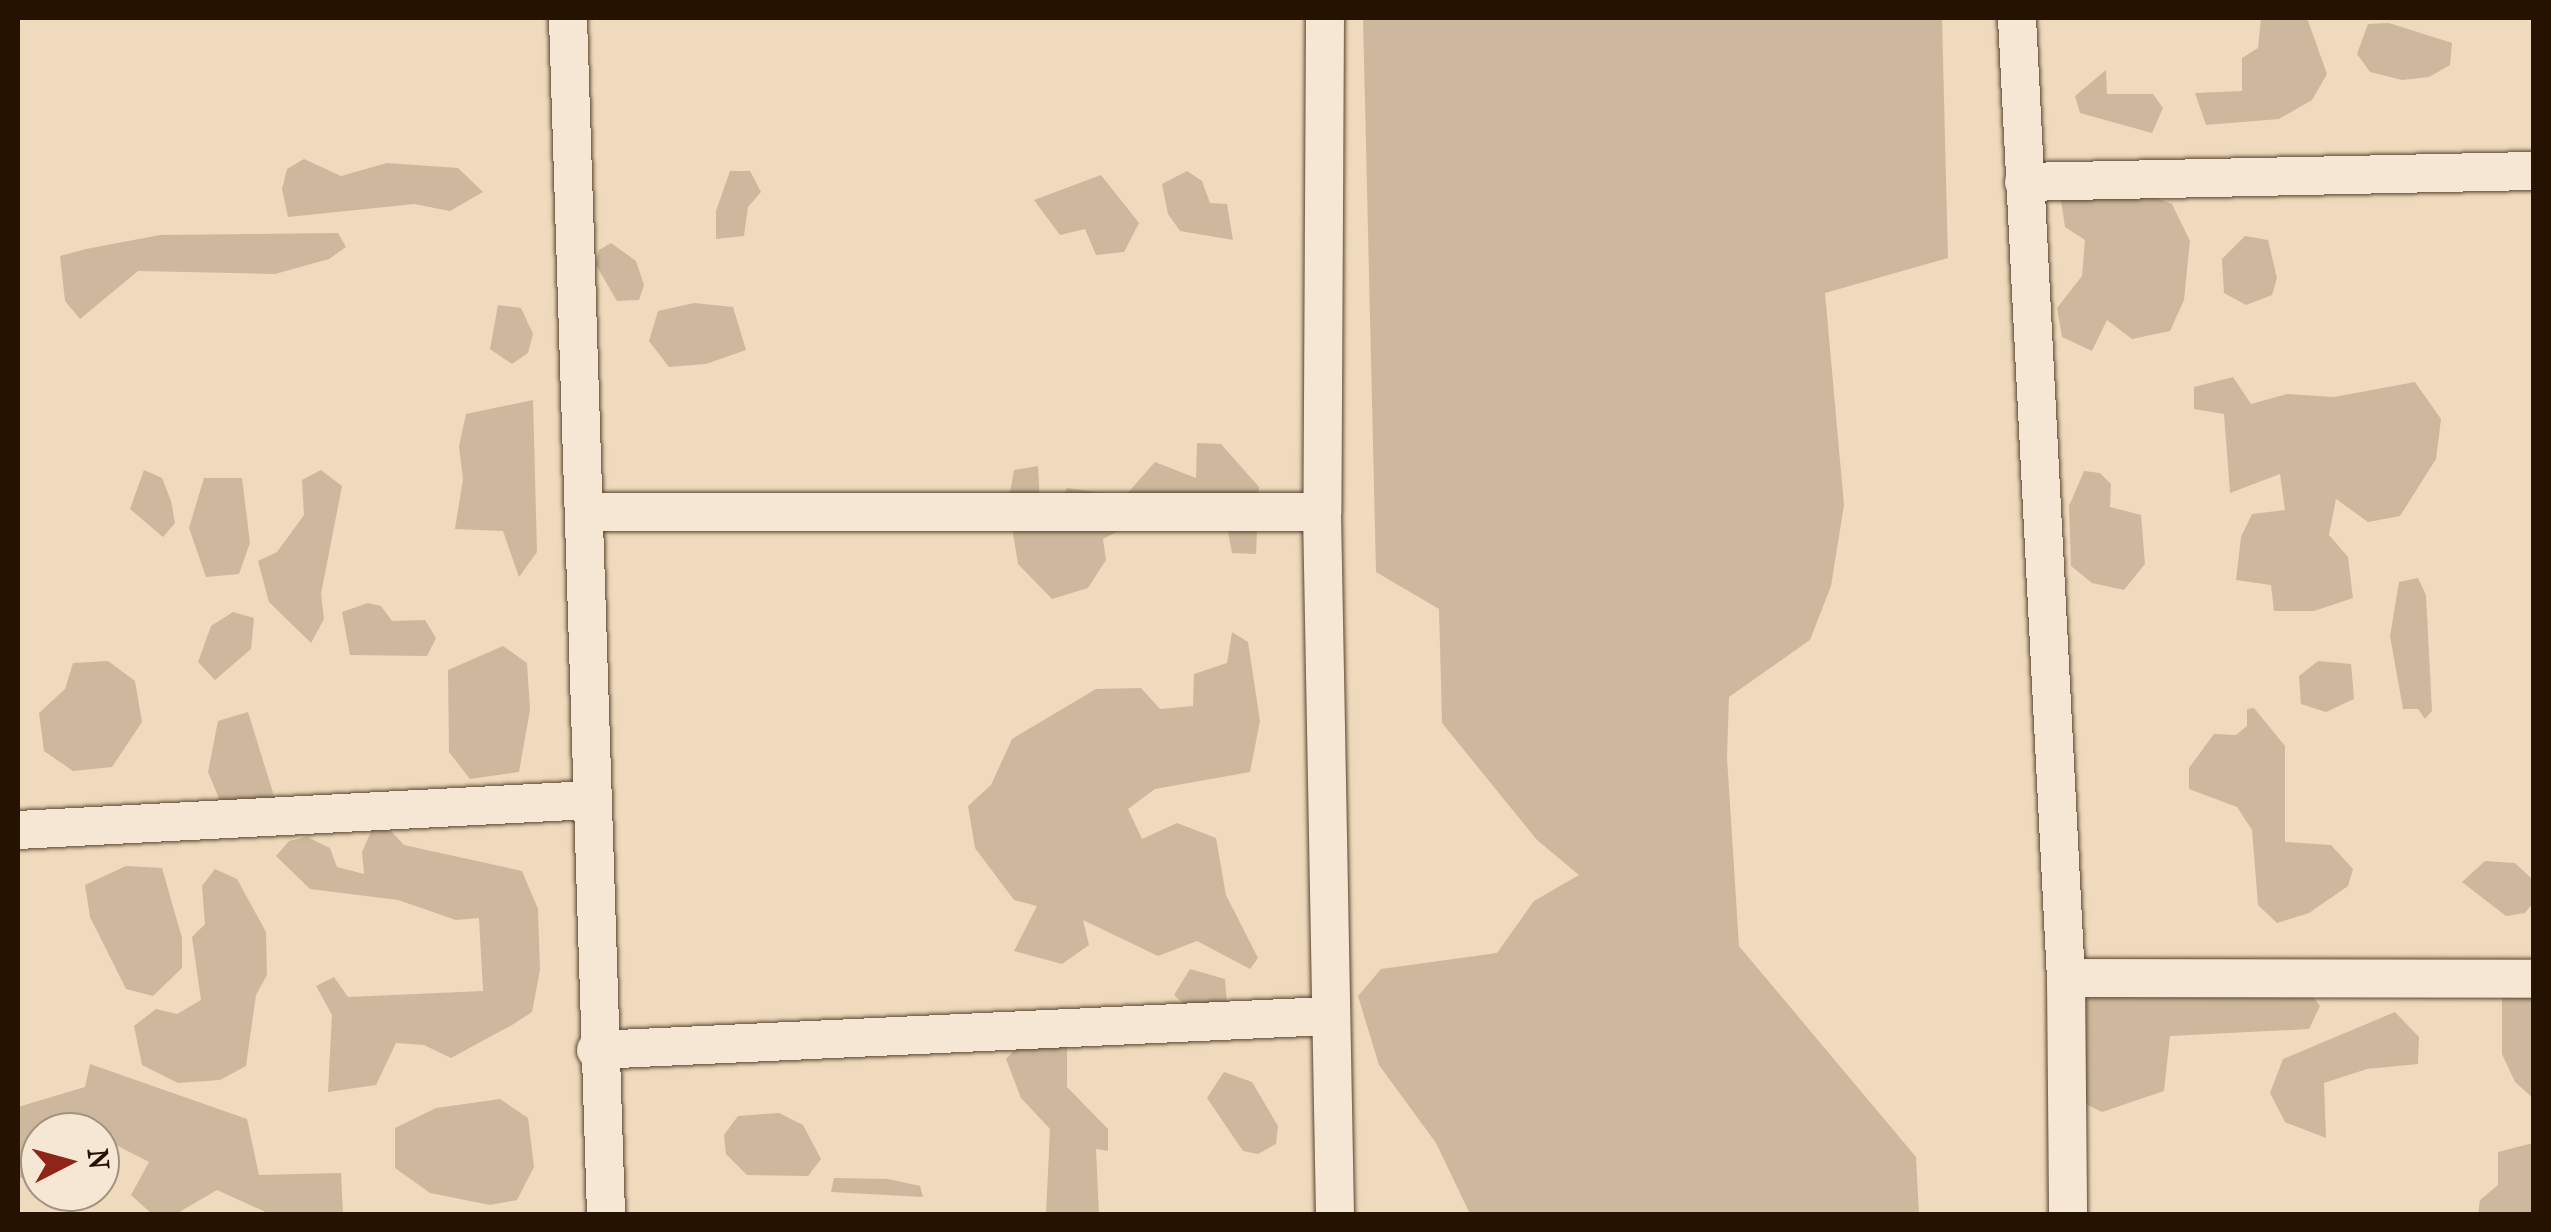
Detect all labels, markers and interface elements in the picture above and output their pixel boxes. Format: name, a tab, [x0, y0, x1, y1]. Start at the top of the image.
north arrow	[20, 1112, 120, 1212]
text: N	[81, 1147, 116, 1171]

